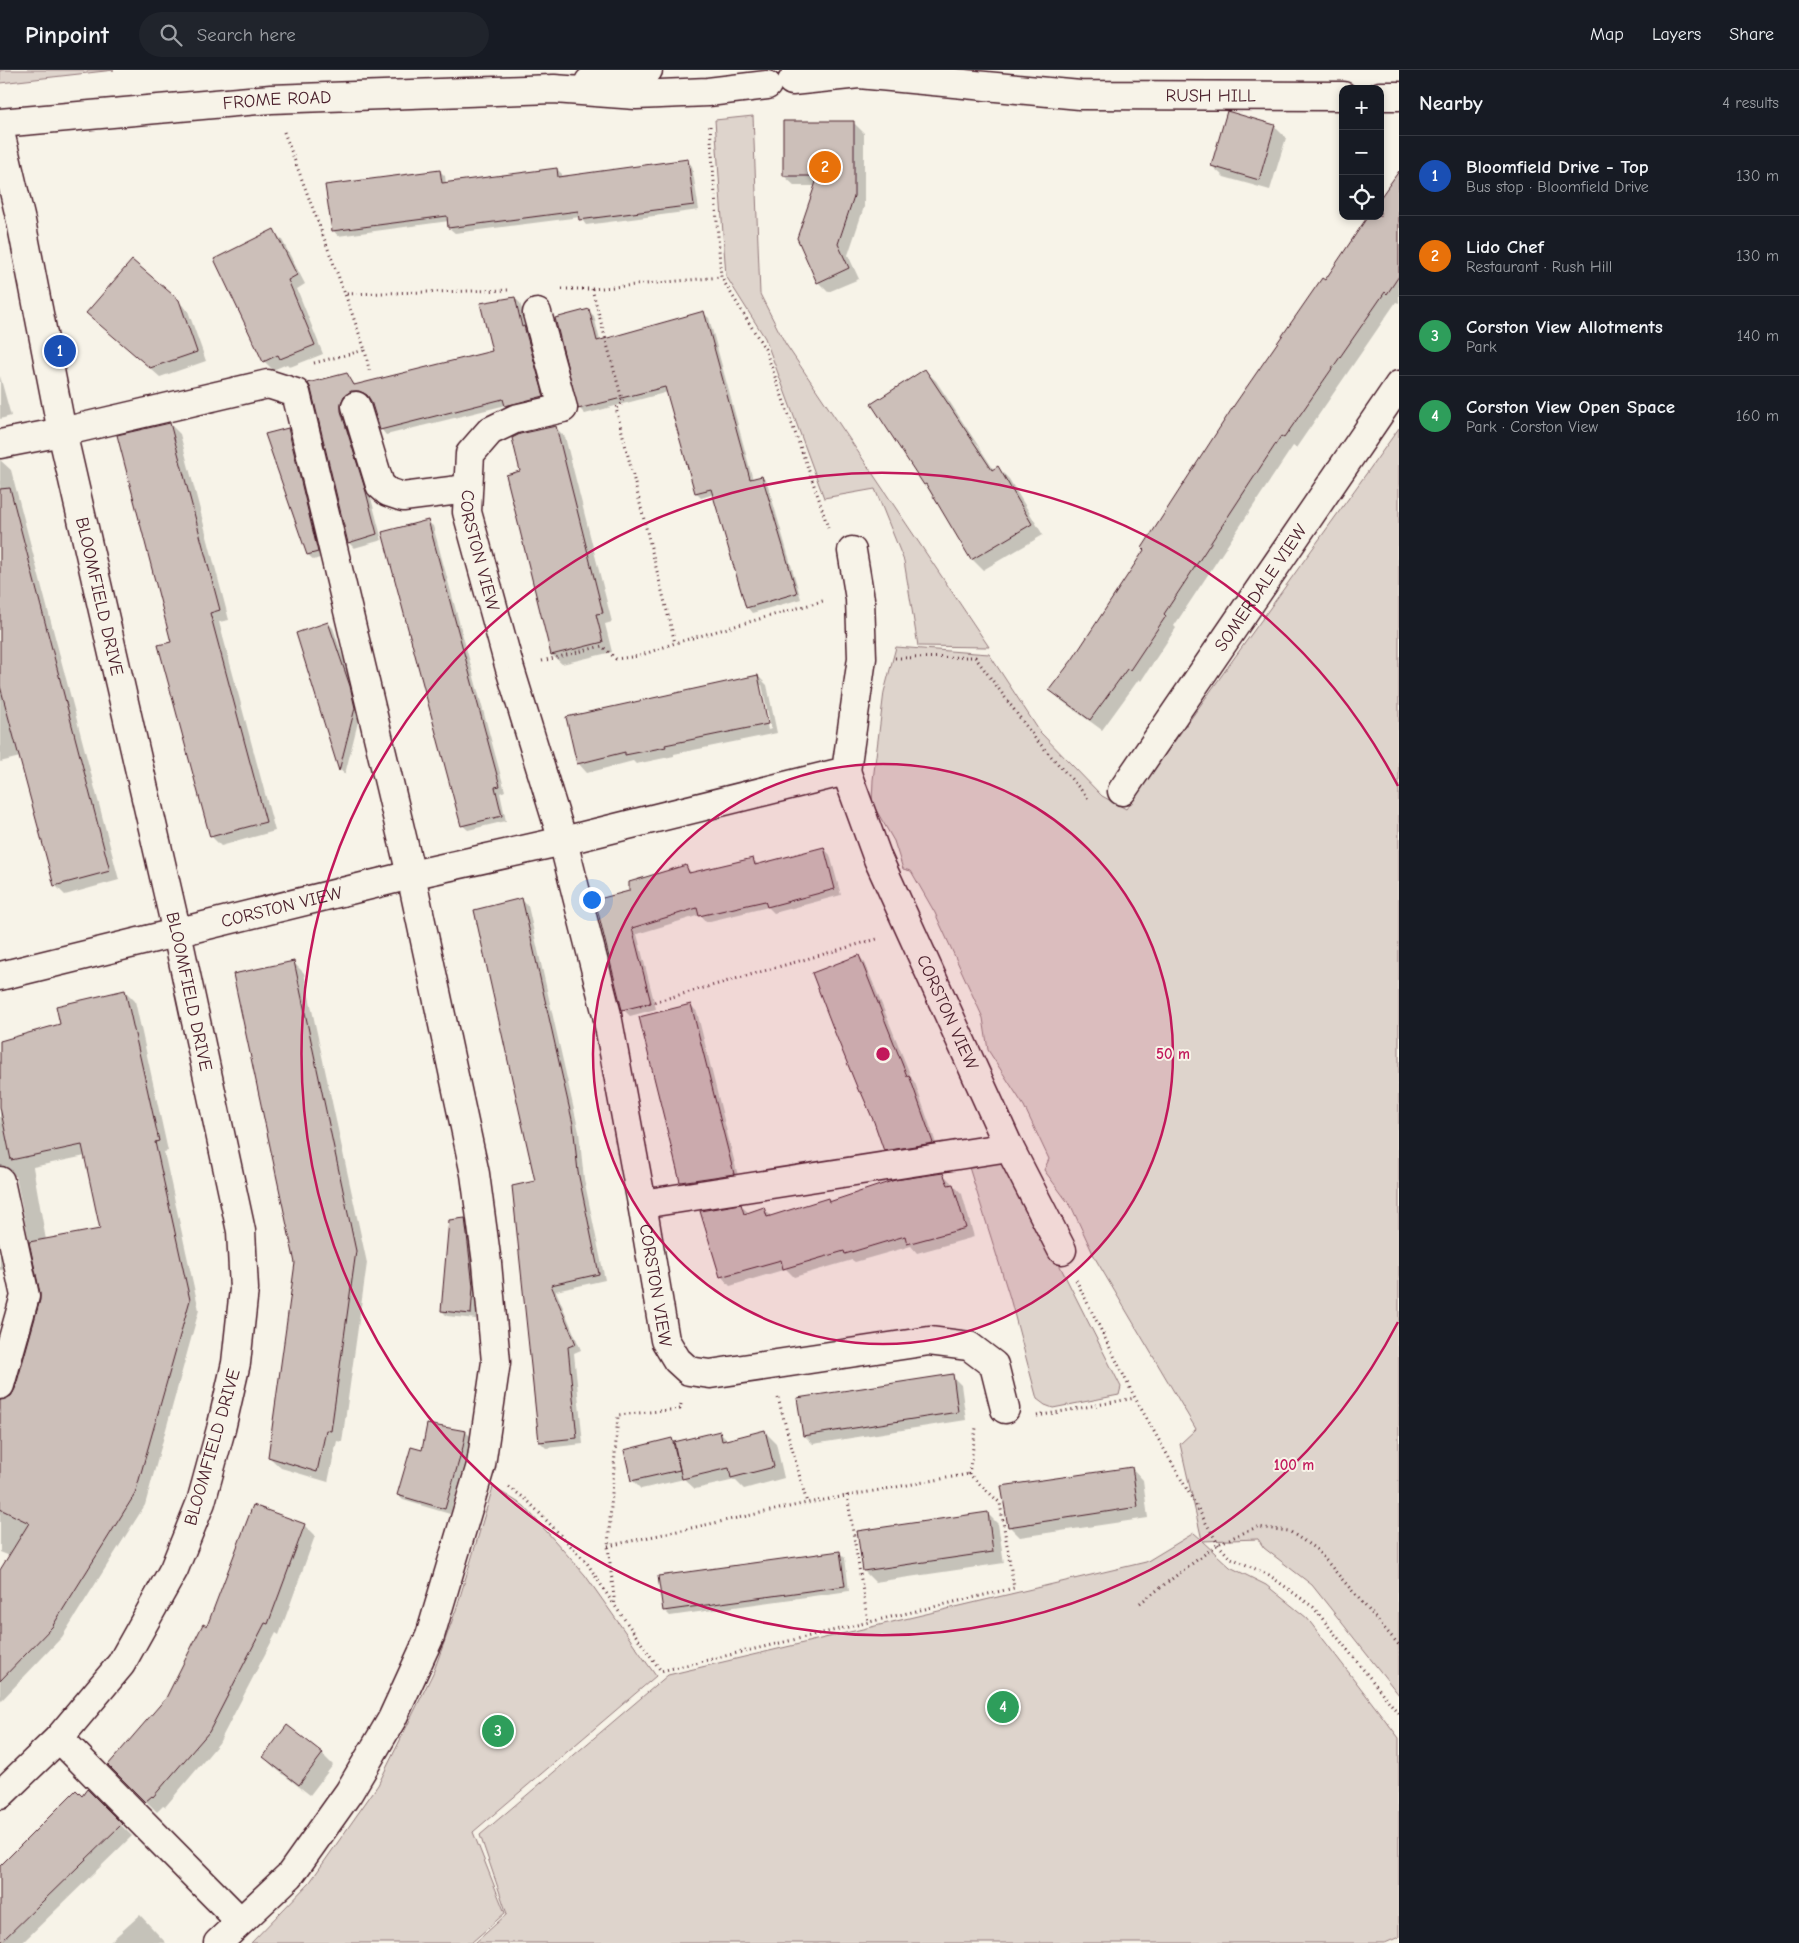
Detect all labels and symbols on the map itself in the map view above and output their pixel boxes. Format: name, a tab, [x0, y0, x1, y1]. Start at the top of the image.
street label: RUSH HILL	[1165, 85, 1256, 107]
street label: FROME ROAD	[222, 87, 332, 114]
pin: 2	[809, 148, 841, 186]
pin: 1	[44, 332, 76, 370]
street label: CORSTON VIEW	[456, 489, 504, 614]
street label: BLOOMFIELD DRIVE	[71, 515, 128, 678]
street label: SOMERDALE VIEW	[1210, 520, 1312, 656]
street label: CORSTON VIEW	[219, 882, 345, 932]
your location	[579, 887, 605, 913]
street label: BLOOMFIELD DRIVE	[161, 910, 216, 1073]
street label: CORSTON VIEW	[912, 952, 983, 1074]
centre of rings	[874, 1045, 892, 1063]
text: 50 m	[1156, 1045, 1190, 1063]
street label: CORSTON VIEW	[635, 1222, 676, 1349]
street label: BLOOMFIELD DRIVE	[180, 1366, 245, 1528]
text: 100 m	[1274, 1456, 1314, 1474]
pin: 4	[987, 1688, 1019, 1726]
pin: 3	[482, 1712, 514, 1750]

